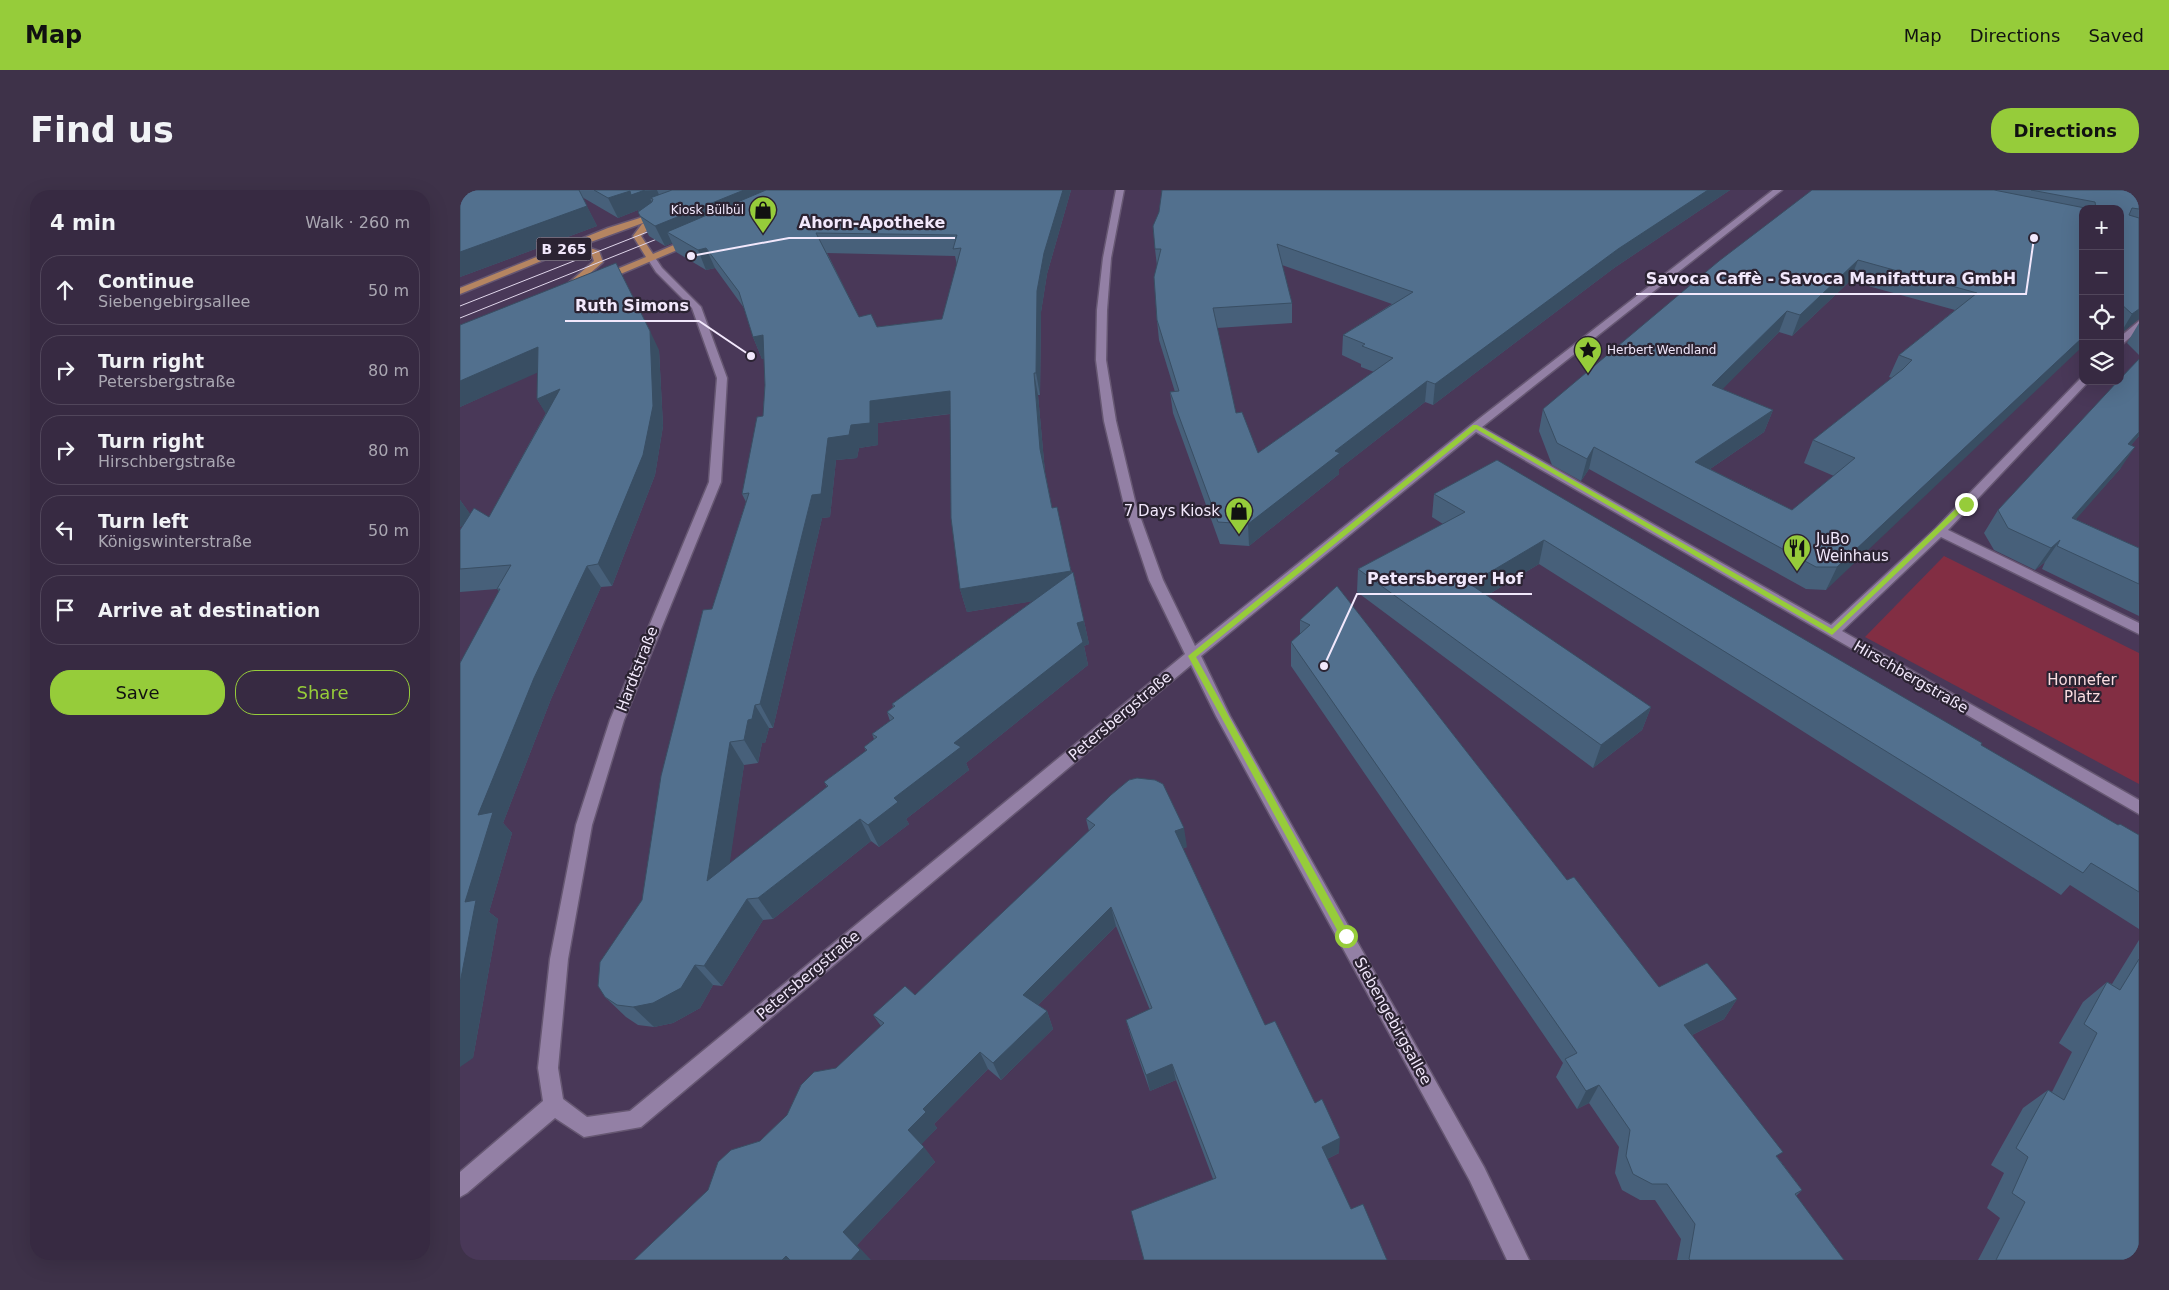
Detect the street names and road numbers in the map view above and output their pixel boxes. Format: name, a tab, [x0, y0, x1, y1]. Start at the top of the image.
road number: B 265	[536, 238, 592, 260]
street label: Hardtstraße	[613, 624, 661, 714]
street label: Hirschbergstraße	[1851, 637, 1971, 717]
street label: Petersbergstraße	[1065, 668, 1175, 764]
street label: Petersbergstraße	[753, 927, 863, 1023]
street label: Siebengebirgsallee	[1351, 954, 1435, 1088]

